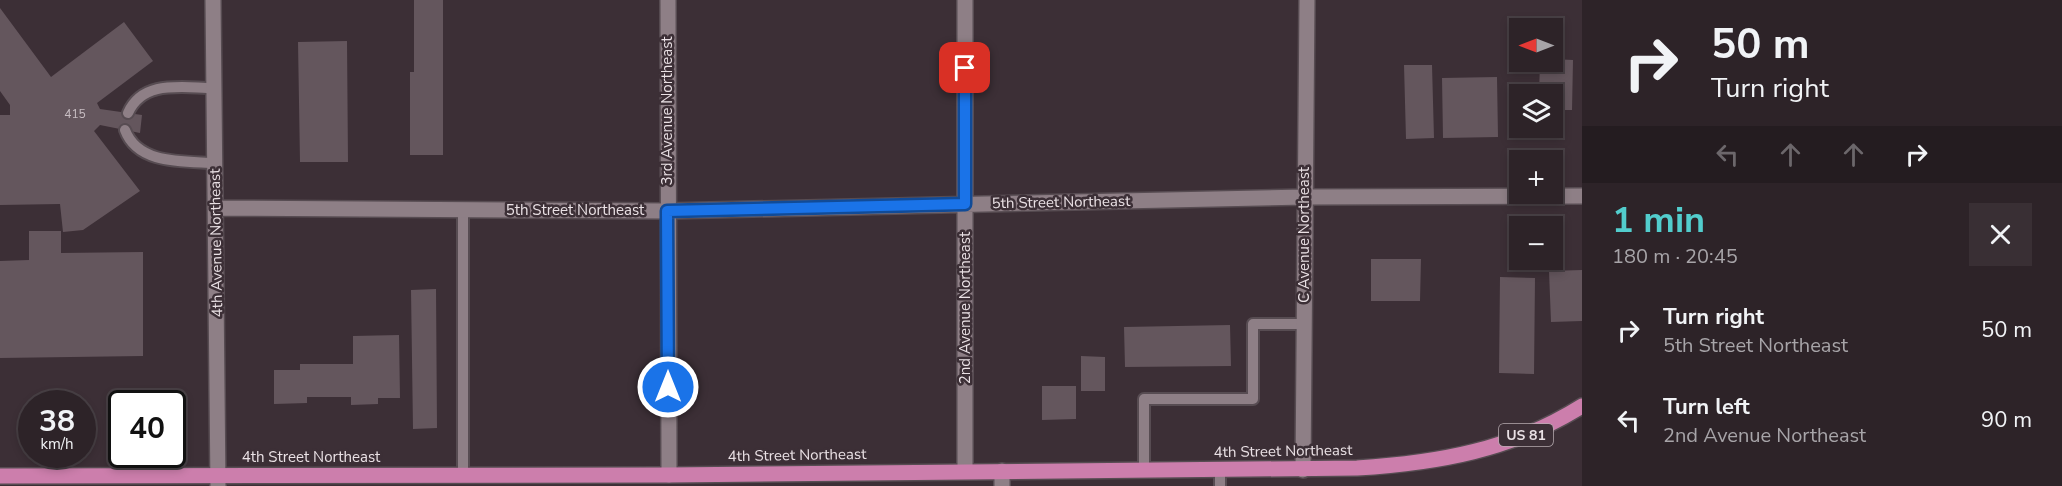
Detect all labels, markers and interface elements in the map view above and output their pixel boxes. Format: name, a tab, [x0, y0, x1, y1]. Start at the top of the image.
text: 50 m	[1711, 16, 1810, 73]
north arrow	[1509, 18, 1563, 72]
map controls	[1509, 18, 1563, 270]
icon: right	[1612, 24, 1690, 102]
street label: 3rd Avenue Northeast	[657, 36, 677, 186]
pin	[939, 42, 990, 93]
icon: arrive	[948, 51, 981, 84]
text: Turn right	[1711, 70, 1829, 107]
button: layers	[1509, 84, 1563, 138]
house number: 415	[64, 106, 86, 122]
icon: left	[1711, 138, 1744, 171]
icon: ahead	[1774, 138, 1807, 171]
icon: ahead	[1837, 138, 1870, 171]
icon: right	[1900, 138, 1933, 171]
button: +	[1509, 150, 1563, 204]
street label: C Avenue Northeast	[1294, 166, 1314, 303]
street label: 4th Avenue Northeast	[205, 168, 227, 318]
street label: 5th Street Northeast	[991, 191, 1131, 213]
text: 1 min	[1612, 196, 1705, 245]
street label: 5th Street Northeast	[506, 200, 645, 220]
button: close	[1969, 203, 2032, 266]
button: −	[1509, 216, 1563, 270]
street label: 2nd Avenue Northeast	[955, 231, 975, 384]
text: 180 m · 20:45	[1612, 243, 1738, 270]
text: Turn right	[1663, 302, 1764, 332]
icon: right	[1612, 314, 1645, 347]
text: 50 m	[1981, 315, 2032, 345]
text: 5th Street Northeast	[1663, 332, 1848, 359]
position arrow	[636, 355, 700, 419]
speed limit sign: 40	[108, 390, 186, 468]
text: Turn left	[1663, 392, 1750, 422]
text: 38	[39, 401, 75, 442]
icon: left	[1612, 404, 1645, 437]
text: 90 m	[1981, 405, 2032, 435]
text: 2nd Avenue Northeast	[1663, 422, 1866, 449]
road number: US 81	[1499, 424, 1553, 446]
text: km/h	[40, 434, 74, 454]
street label: 4th Street Northeast	[1213, 440, 1353, 462]
street label: 4th Street Northeast	[727, 444, 867, 466]
street label: 4th Street Northeast	[242, 447, 381, 467]

